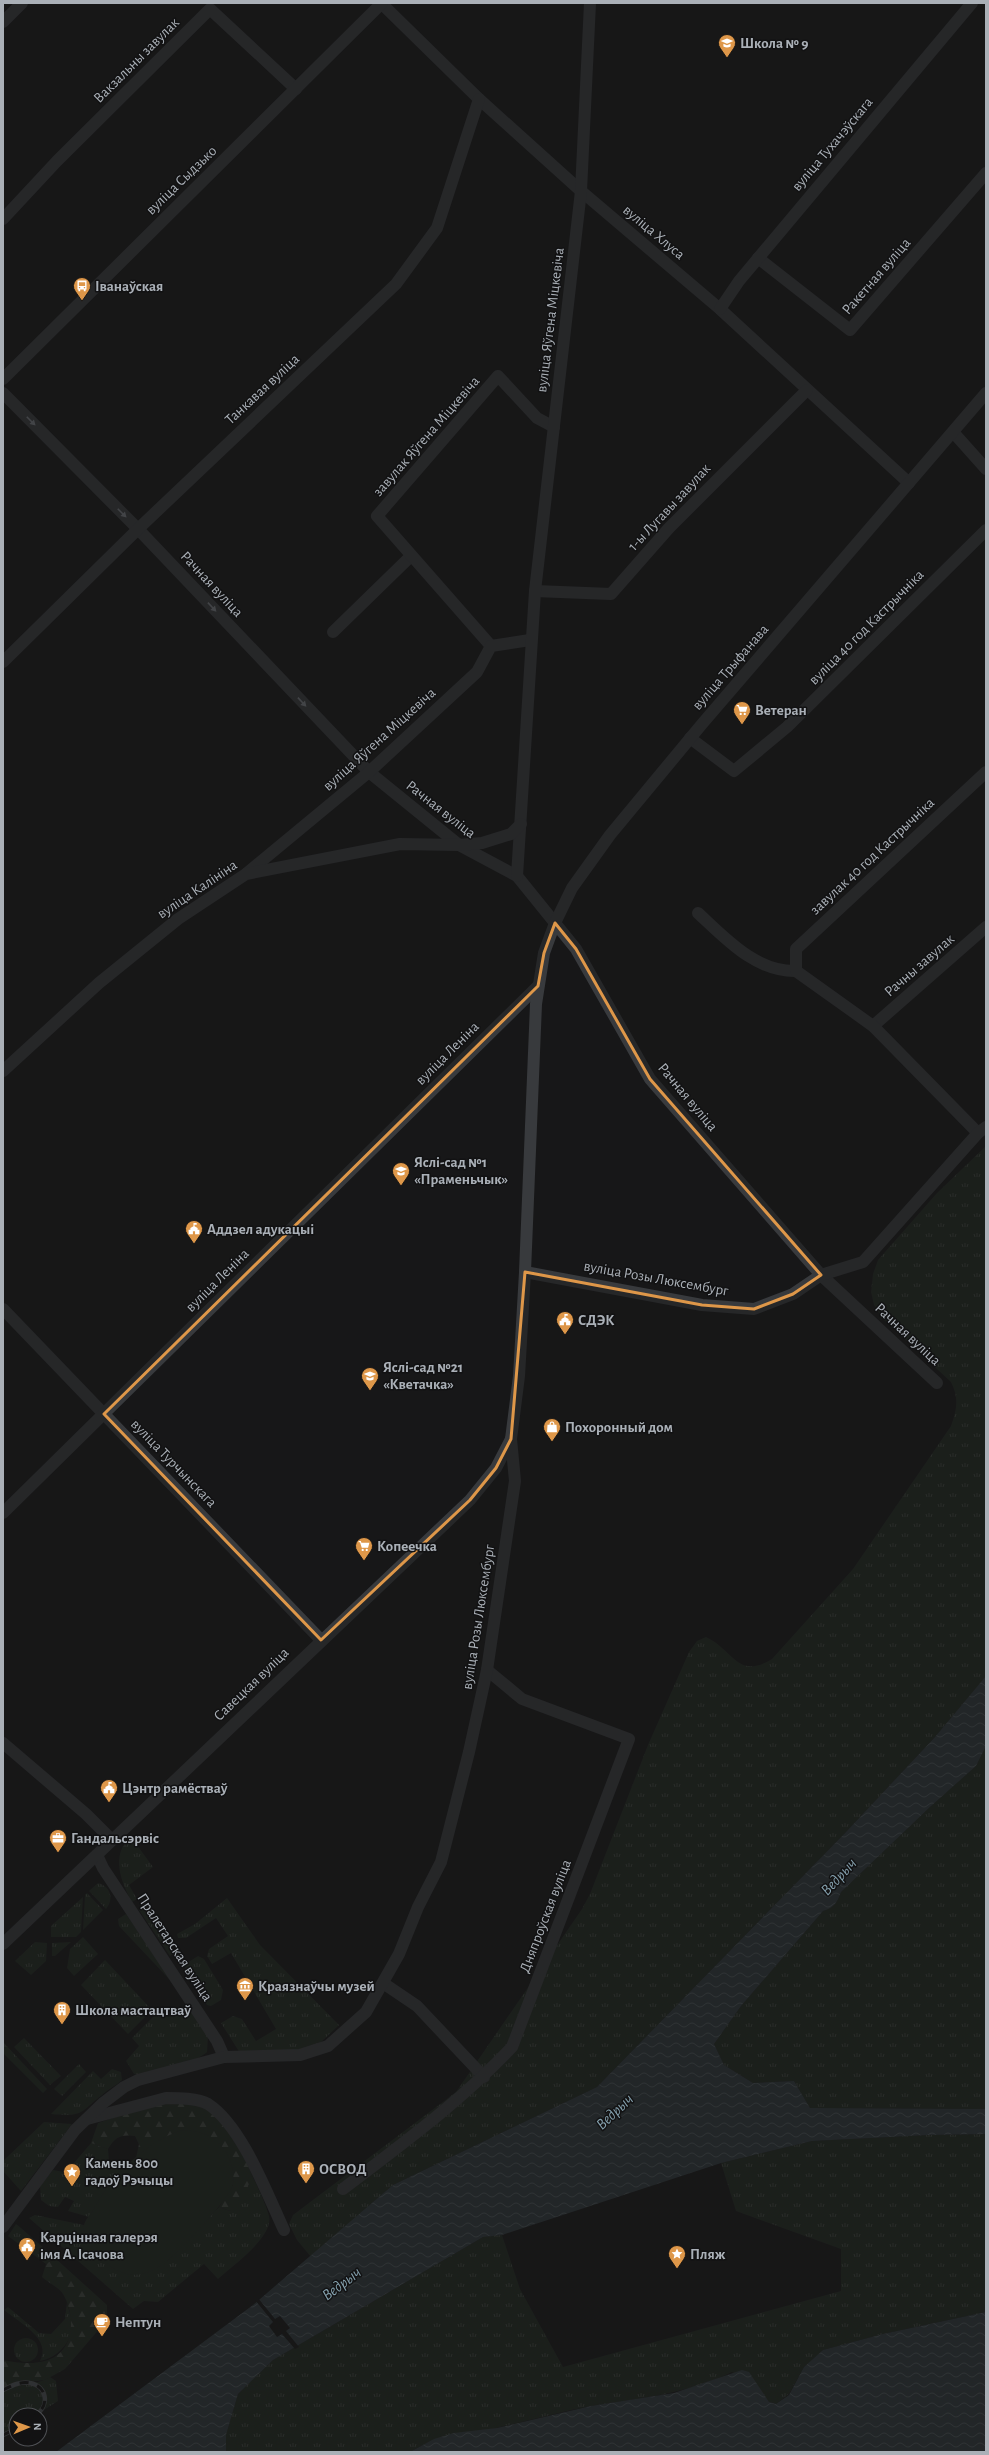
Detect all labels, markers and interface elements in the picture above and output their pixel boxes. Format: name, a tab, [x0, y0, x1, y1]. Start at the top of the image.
street label: Вакзальны завулак	[91, 15, 182, 106]
school or university icon: Школа № 9	[717, 33, 737, 58]
place label: Школа № 9	[740, 36, 809, 51]
street label: вуліца Тухачэўскага	[789, 95, 876, 194]
street label: вуліца Сыдзько	[143, 143, 220, 218]
street label: вуліца Хлуса	[620, 202, 687, 262]
street label: Ракетная вуліца	[839, 235, 914, 317]
street label: вуліца Яўгена Міцкевіча	[534, 247, 567, 393]
bus stop icon: Іванаўская	[72, 276, 92, 301]
place label: Іванаўская	[95, 279, 163, 294]
street label: Танкавая вуліца	[222, 351, 302, 427]
street label: завулак Яўгена Міцкевіча	[370, 373, 483, 499]
one-way arrow	[26, 416, 35, 426]
street label: 1-ы Лугавы завулак	[625, 461, 713, 554]
one-way arrow	[117, 508, 127, 518]
street label: Рачная вуліца	[178, 549, 246, 620]
street label: вуліца 40 год Кастрычніка	[806, 567, 927, 688]
one-way arrow	[207, 602, 217, 612]
street label: вуліца Трыфанава	[689, 622, 772, 713]
street label: вуліца Яўгена Міцкевіча	[320, 685, 439, 794]
one-way arrow	[297, 696, 306, 707]
supermarket icon: Ветеран	[732, 700, 752, 725]
place label: Ветеран	[755, 703, 807, 718]
street label: Рачная вуліца	[403, 778, 478, 841]
street label: завулак 40 год Кастрычніка	[807, 795, 937, 918]
street label: вуліца Калініна	[155, 857, 240, 922]
street label: Рачны завулак	[882, 931, 957, 1000]
street label: вуліца Леніна	[413, 1019, 482, 1088]
street label: Рачная вуліца	[655, 1060, 720, 1134]
place label: Яслі-сад №1 «Праменьчык»	[414, 1155, 508, 1187]
school or university icon: Яслі-сад №1 «Праменьчык»	[391, 1161, 411, 1186]
public building icon: Аддзел адукацыі	[184, 1219, 204, 1244]
place label: Аддзел адукацыі	[207, 1222, 314, 1237]
street label: вуліца Леніна	[183, 1246, 252, 1315]
street label: вуліца Розы Люксембург	[582, 1258, 730, 1299]
street label: Рачная вуліца	[872, 1300, 944, 1369]
public building icon: СДЭК	[555, 1310, 575, 1335]
place label: СДЭК	[578, 1313, 614, 1328]
place label: Яслі-сад №21 «Кветачка»	[383, 1360, 463, 1392]
school or university icon: Яслі-сад №21 «Кветачка»	[360, 1366, 380, 1391]
street label: вуліца Турчынскага	[128, 1416, 219, 1510]
shop icon: Похоронный дом	[542, 1417, 562, 1442]
place label: Похоронный дом	[565, 1420, 673, 1435]
supermarket icon: Копеечка	[354, 1536, 374, 1561]
place label: Копеечка	[377, 1539, 437, 1554]
street label: вуліца Розы Люксембург	[460, 1543, 498, 1691]
street label: Савецкая вуліца	[211, 1645, 292, 1724]
public building icon: Цэнтр рамёстваў	[99, 1778, 119, 1803]
place label: Цэнтр рамёстваў	[122, 1781, 228, 1796]
office icon: Гандальсэрвіс	[48, 1828, 68, 1853]
place label: Гандальсэрвіс	[71, 1831, 159, 1846]
water label: Ведрыч	[818, 1855, 861, 1899]
street label: Дняпроўская вуліца	[517, 1857, 574, 1975]
street label: Пралетарская вуліца	[134, 1891, 215, 2004]
museum icon: Краязнаўчы музей	[235, 1976, 255, 2001]
place label: Краязнаўчы музей	[258, 1979, 375, 1994]
building icon: Школа мастацтваў	[52, 2000, 72, 2025]
place label: Школа мастацтваў	[75, 2003, 191, 2018]
water label: Ведрыч	[593, 2091, 637, 2133]
place label: Камень 800 гадоў Рэчыцы	[85, 2156, 173, 2188]
building icon: ОСВОД	[296, 2159, 316, 2184]
place icon: Камень 800 гадоў Рэчыцы	[62, 2162, 82, 2187]
place label: ОСВОД	[319, 2162, 367, 2177]
place label: Карцінная галерэя імя А. Ісачова	[40, 2230, 158, 2262]
public building icon: Карцінная галерэя імя А. Ісачова	[17, 2236, 37, 2261]
place icon: Пляж	[667, 2244, 687, 2269]
place label: Пляж	[690, 2247, 726, 2262]
water label: Ведрыч	[319, 2264, 365, 2304]
cafe icon: Нептун	[92, 2312, 112, 2337]
place label: Нептун	[115, 2315, 161, 2330]
north arrow	[8, 2407, 48, 2447]
text: N	[32, 2423, 43, 2431]

